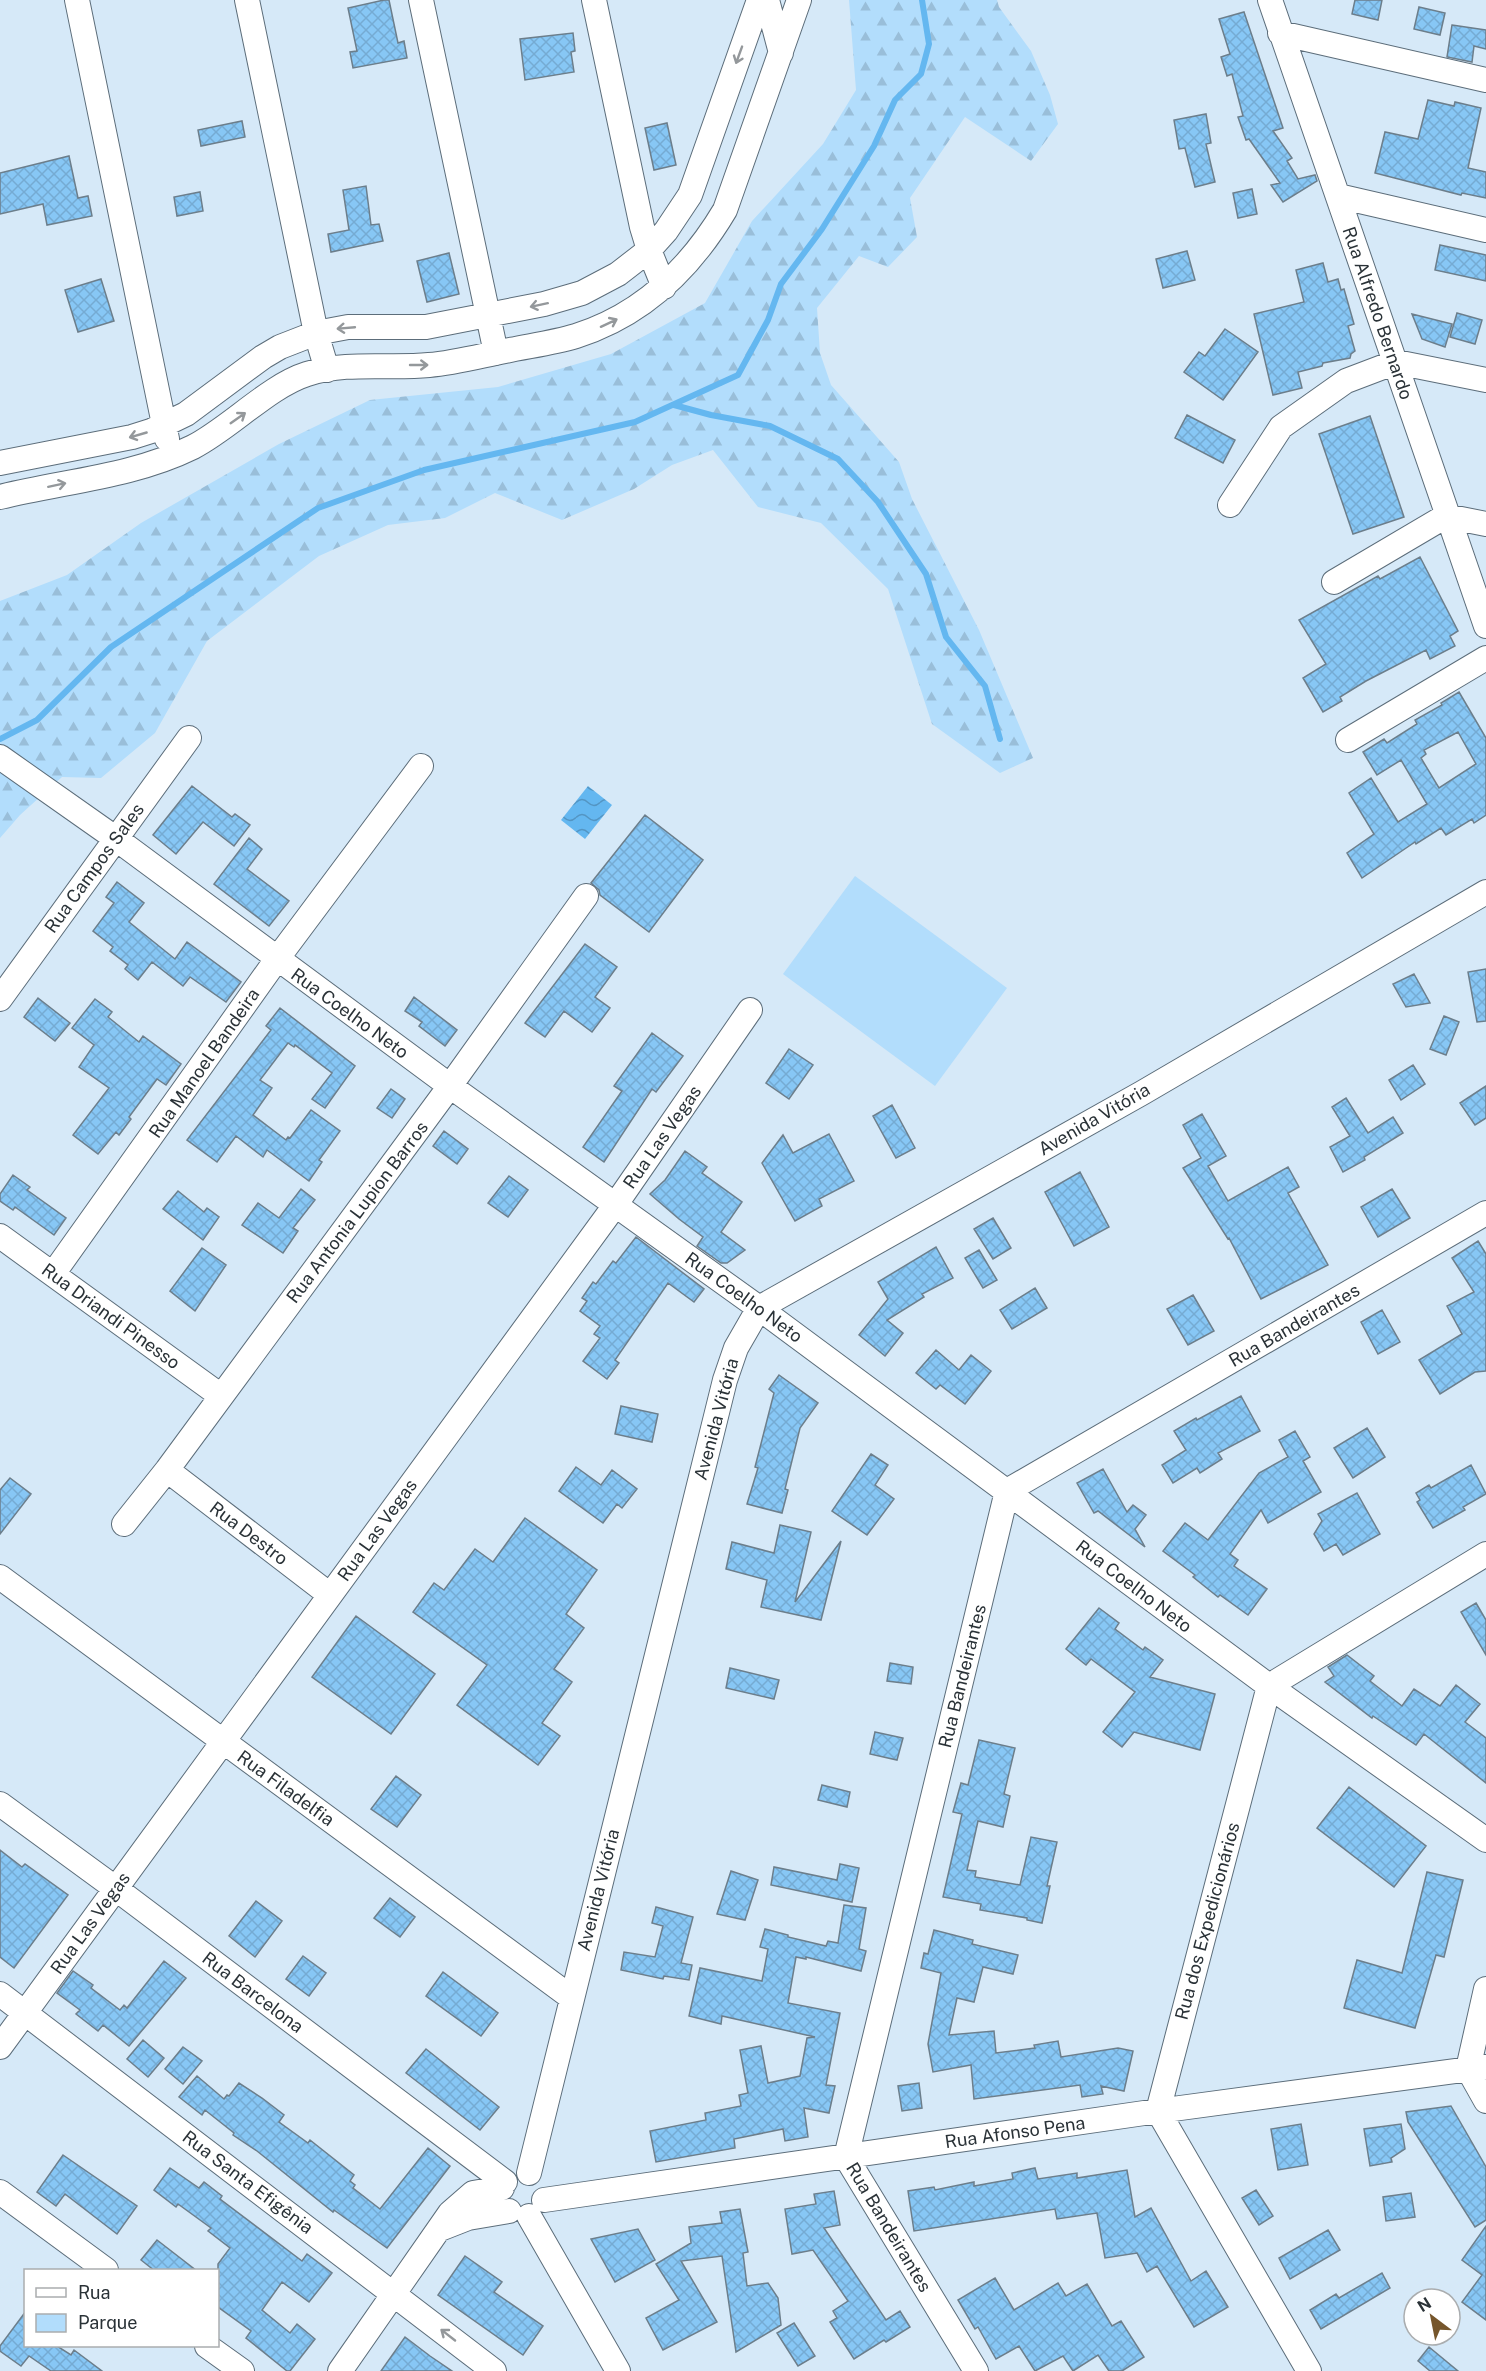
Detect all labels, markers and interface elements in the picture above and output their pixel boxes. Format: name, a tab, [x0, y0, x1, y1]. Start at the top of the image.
one-way arrow	[733, 45, 744, 64]
street label: Rua Alfredo Bernardo	[1339, 224, 1417, 402]
one-way arrow	[529, 300, 549, 311]
one-way arrow	[599, 316, 617, 328]
one-way arrow	[336, 323, 356, 334]
one-way arrow	[409, 359, 429, 371]
one-way arrow	[229, 412, 246, 424]
one-way arrow	[129, 430, 148, 441]
one-way arrow	[47, 479, 67, 490]
street label: Rua Campos Sales	[40, 799, 148, 937]
street label: Rua Coelho Neto	[287, 963, 413, 1063]
street label: Rua Manoel Bandeira	[144, 984, 264, 1142]
street label: Avenida Vitória	[1035, 1079, 1153, 1159]
street label: Rua Las Vegas	[619, 1081, 705, 1193]
street label: Rua Antonia Lupion Barros	[282, 1117, 432, 1307]
street label: Rua Coelho Neto	[681, 1247, 807, 1347]
street label: Rua Driandi Pinesso	[38, 1259, 184, 1373]
street label: Rua Bandeirantes	[1225, 1279, 1363, 1371]
street label: Avenida Vitória	[690, 1356, 742, 1482]
street label: Rua Las Vegas	[333, 1475, 421, 1585]
street label: Rua Destro	[206, 1497, 292, 1569]
street label: Rua Coelho Neto	[1072, 1536, 1196, 1636]
street label: Rua Bandeirantes	[934, 1602, 990, 1750]
street label: Rua Filadelfia	[233, 1746, 339, 1830]
street label: Rua dos Expedicionários	[1171, 1820, 1243, 2022]
street label: Avenida Vitória	[573, 1827, 623, 1953]
street label: Rua Las Vegas	[46, 1868, 134, 1978]
street label: Rua Barcelona	[198, 1947, 308, 2037]
street label: Rua Afonso Pena	[943, 2112, 1087, 2152]
street label: Rua Santa Efigênia	[179, 2126, 317, 2238]
street label: Rua Bandeirantes	[842, 2158, 936, 2296]
legend	[24, 2269, 219, 2347]
text: Rua	[78, 2282, 110, 2303]
north arrow	[1402, 2287, 1462, 2347]
text: N	[1414, 2293, 1435, 2316]
text: Parque	[78, 2312, 138, 2333]
one-way arrow	[440, 2328, 456, 2341]

